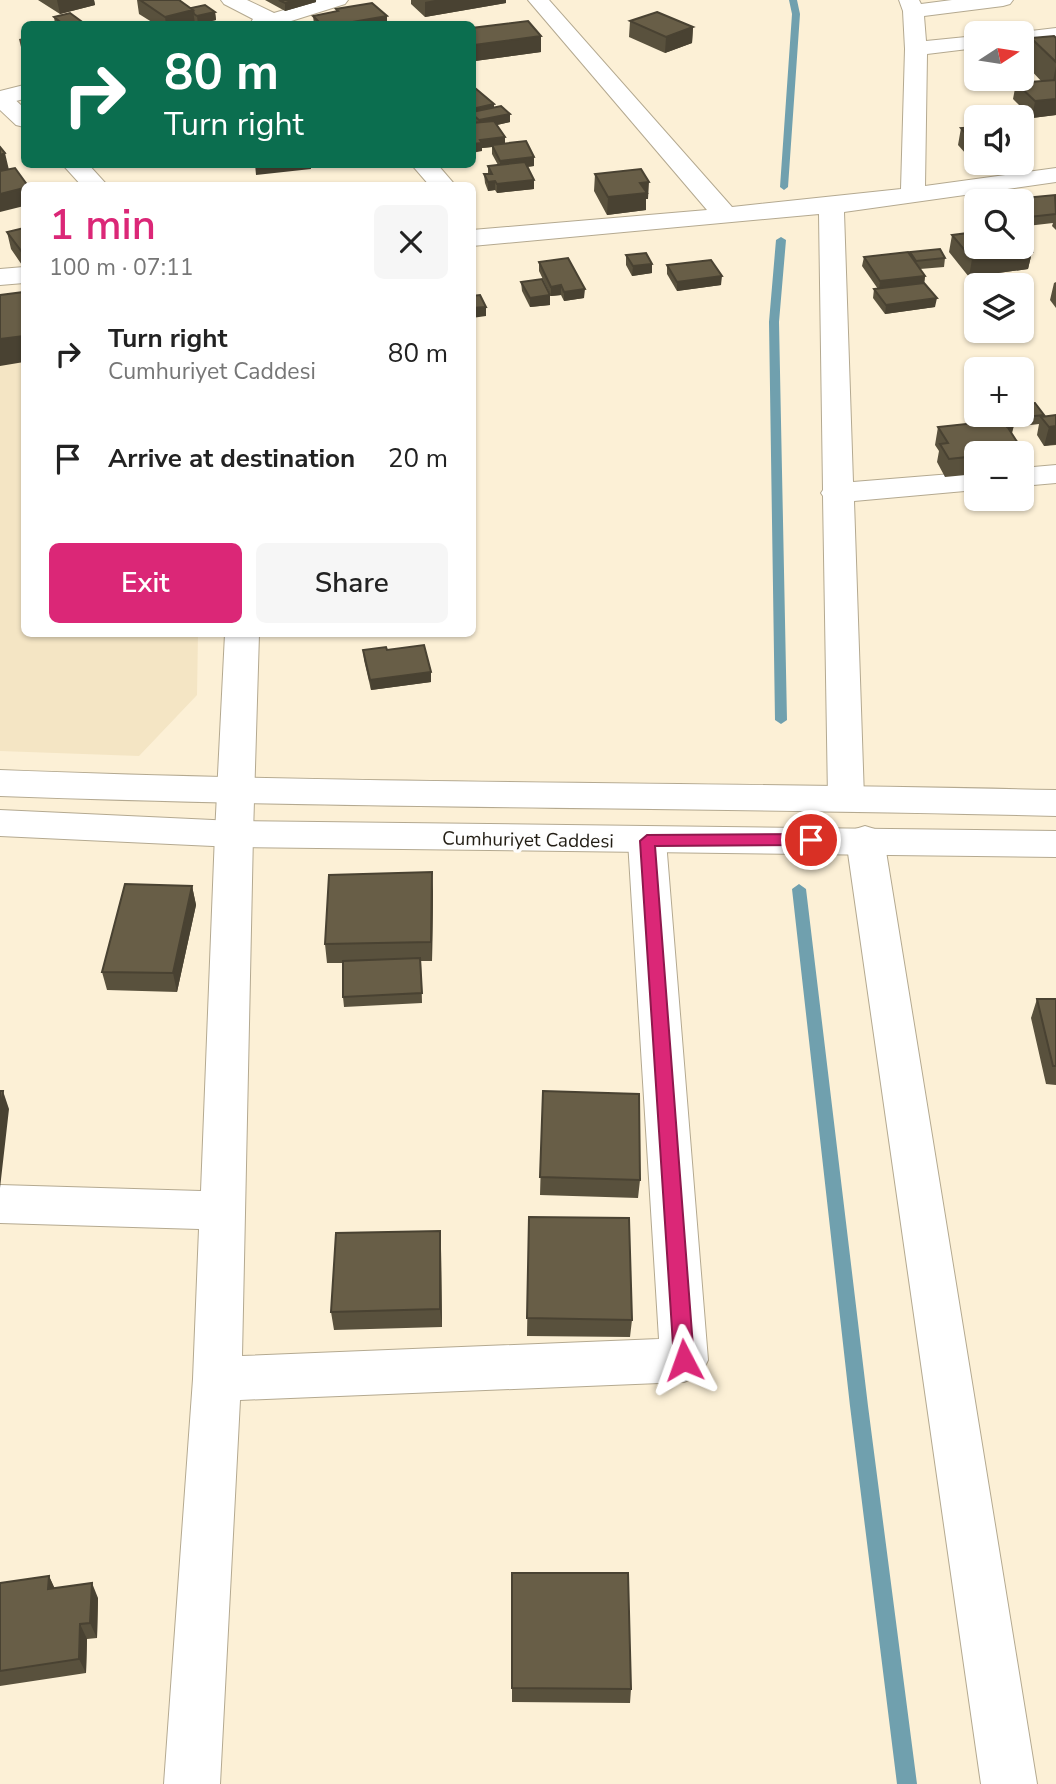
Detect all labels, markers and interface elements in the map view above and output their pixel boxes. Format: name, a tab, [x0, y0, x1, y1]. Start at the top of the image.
north arrow	[964, 21, 1034, 91]
map controls	[964, 21, 1034, 511]
text: 80 m	[164, 39, 279, 106]
icon: right	[49, 49, 140, 140]
text: Turn right	[164, 103, 304, 146]
button: sound	[964, 105, 1034, 175]
button: search	[964, 189, 1034, 259]
text: 1 min	[49, 197, 156, 254]
button: close	[374, 205, 448, 279]
text: 100 m · 07:11	[49, 252, 194, 283]
button: layers	[964, 273, 1034, 343]
text: Turn right	[108, 321, 227, 356]
icon: right	[49, 335, 87, 373]
text: 80 m	[388, 336, 448, 371]
text: Cumhuriyet Caddesi	[108, 356, 316, 387]
button: +	[964, 357, 1034, 427]
icon: arrive	[49, 440, 87, 478]
text: Arrive at destination	[108, 441, 355, 476]
text: 20 m	[388, 441, 448, 476]
button: −	[964, 441, 1034, 511]
button: Exit	[49, 543, 242, 623]
button: Share	[256, 543, 448, 623]
pin	[781, 810, 841, 870]
icon: arrive	[792, 821, 830, 859]
street label: Cumhuriyet Caddesi	[442, 826, 614, 854]
position arrow	[647, 1323, 721, 1397]

